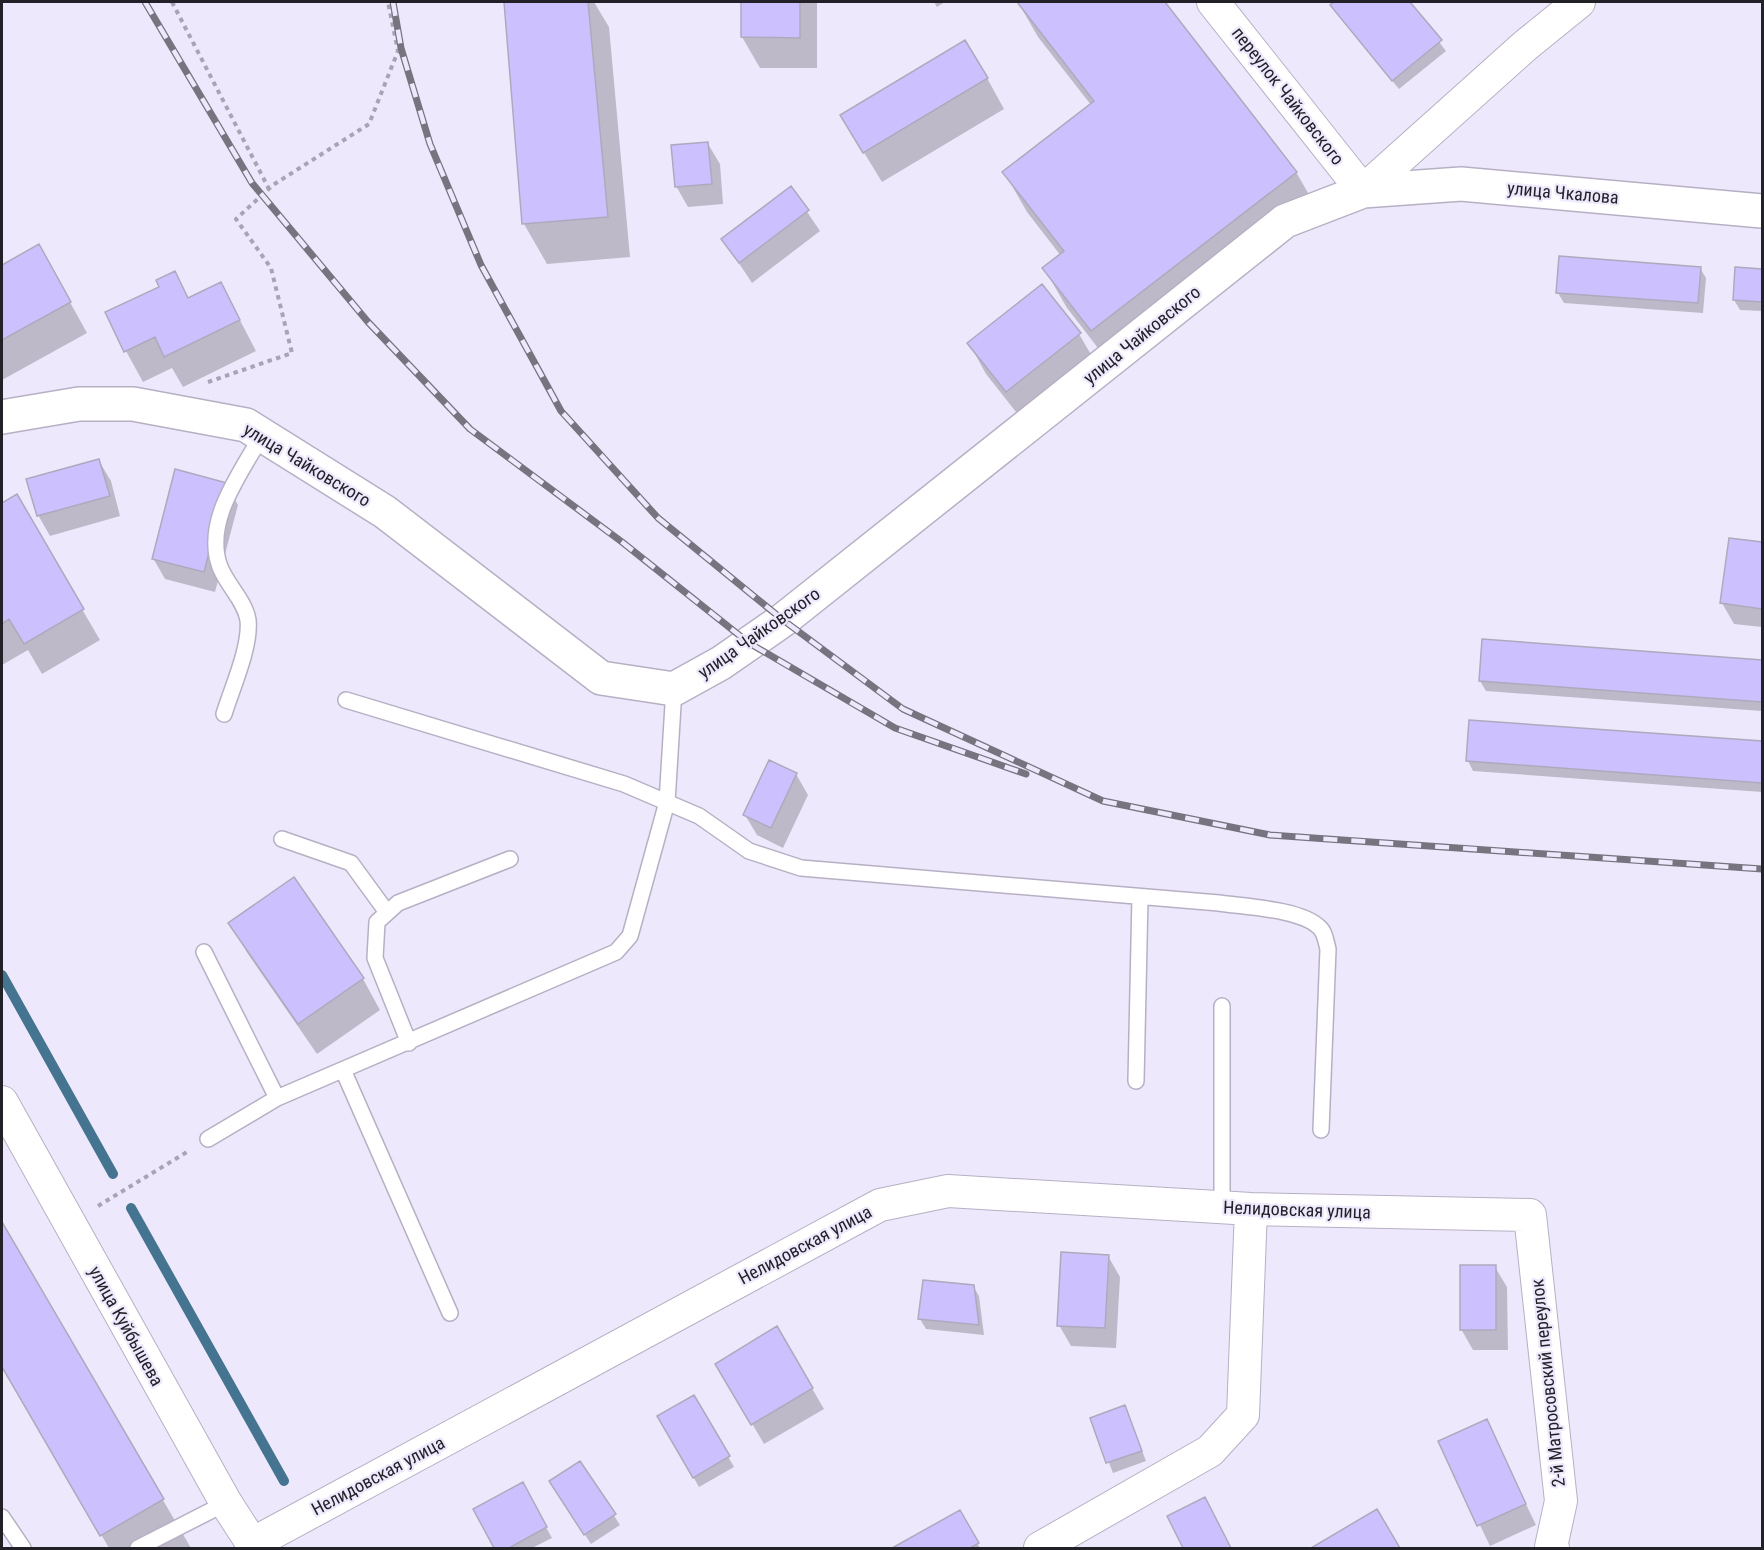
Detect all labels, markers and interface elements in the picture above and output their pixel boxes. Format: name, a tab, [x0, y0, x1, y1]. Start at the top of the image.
street label: переулок Чайковского	[1228, 22, 1349, 169]
street label: улица Чкалова	[1507, 177, 1620, 208]
street label: улица Чайковского	[1079, 281, 1204, 388]
street label: улица Чайковского	[240, 418, 374, 511]
street label: улица Чайковского	[694, 583, 824, 683]
street label: Нелидовская улица	[1223, 1196, 1371, 1223]
street label: Нелидовская улица	[735, 1201, 875, 1288]
street label: улица Куйбышева	[85, 1262, 168, 1389]
street label: 2-й Матросовский переулок	[1526, 1278, 1569, 1488]
street label: Нелидовская улица	[308, 1432, 448, 1519]

